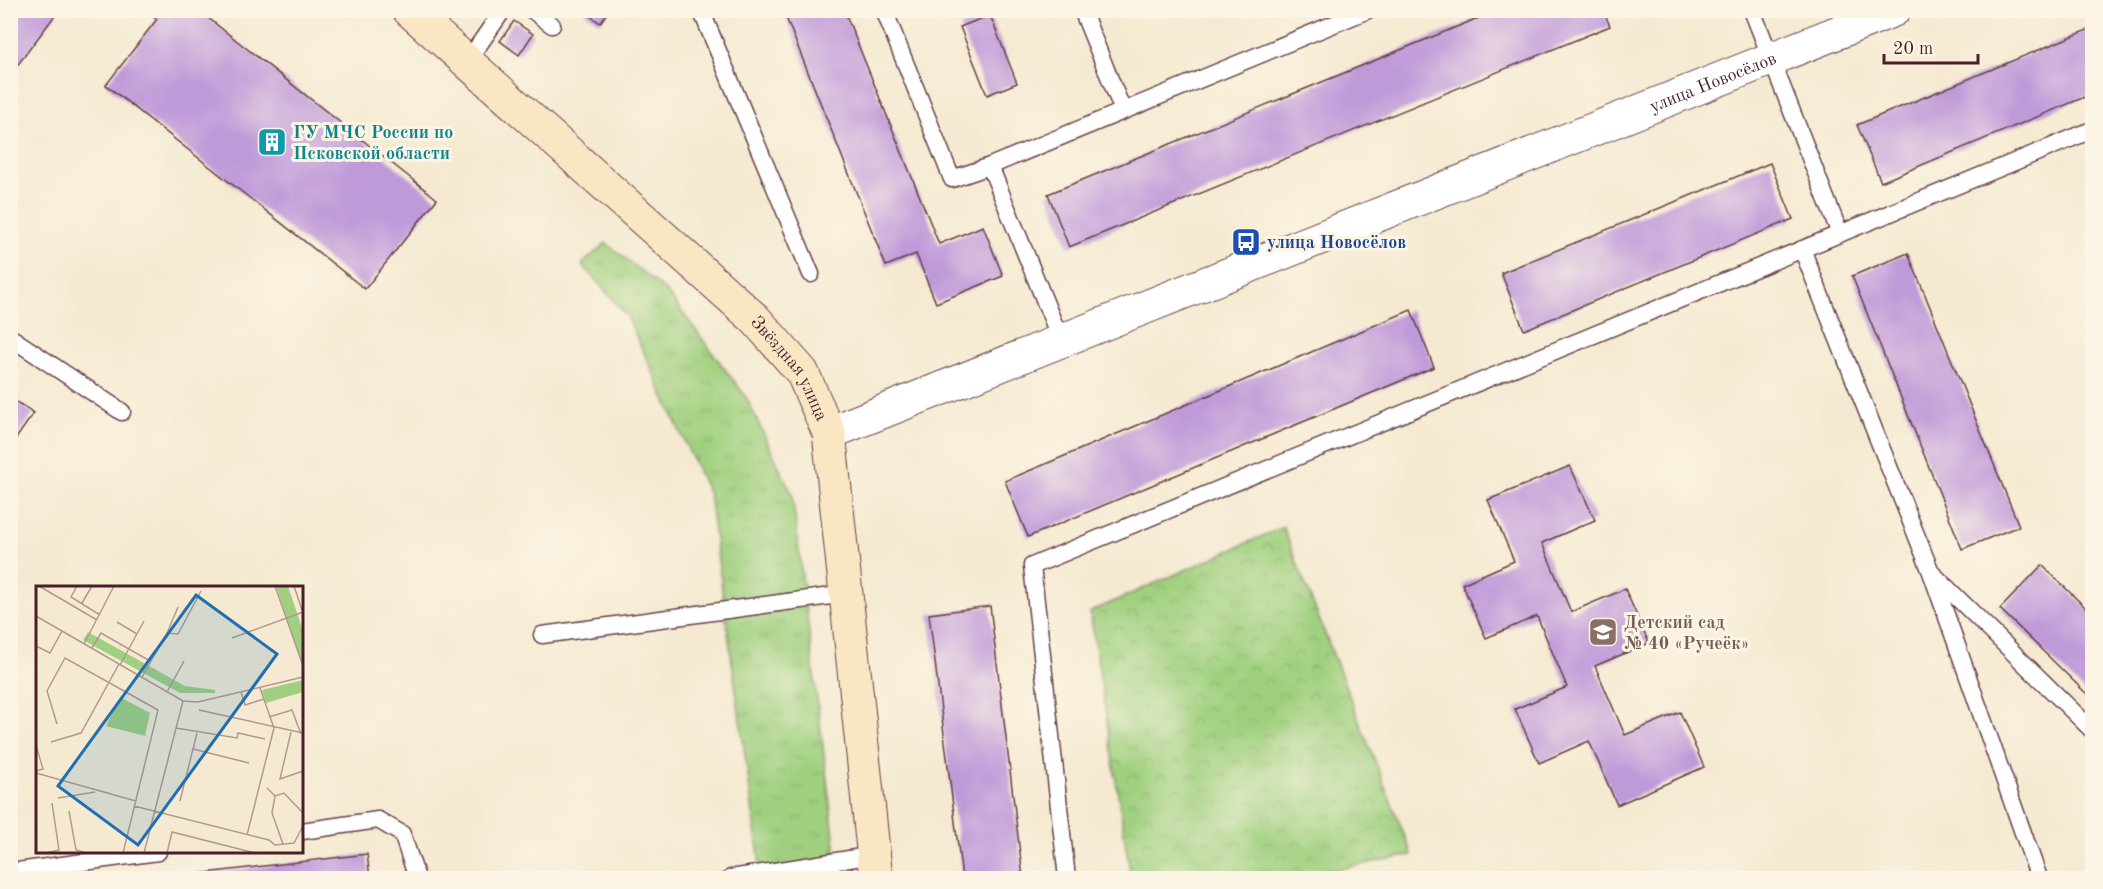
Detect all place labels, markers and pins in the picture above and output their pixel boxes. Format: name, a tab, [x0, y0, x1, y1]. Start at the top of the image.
place label: ГУ МЧС России по Псковской области	[293, 124, 453, 163]
building icon: ГУ МЧС России по Псковской области	[256, 126, 288, 158]
bus stop icon: улица Новосёлов	[1230, 226, 1262, 258]
place label: улица Новосёлов	[1267, 234, 1406, 252]
place label: Детский сад № 40 «Ручеёк»	[1624, 614, 1749, 653]
school or university icon: Детский сад № 40 «Ручеёк»	[1587, 616, 1619, 648]

